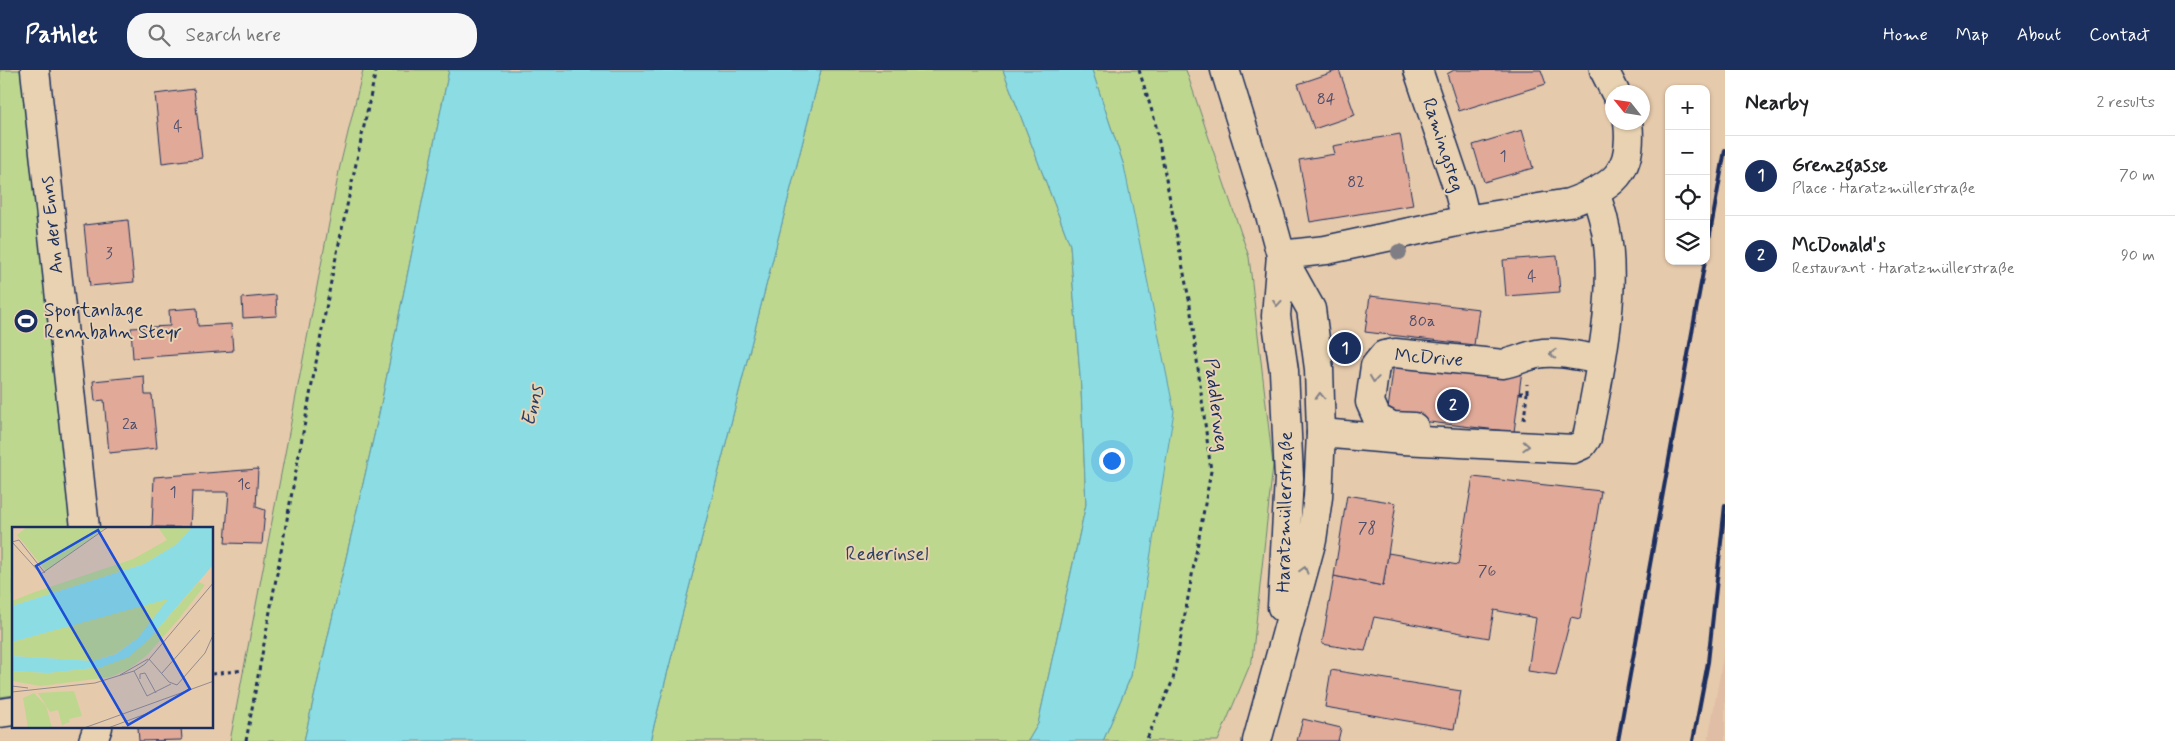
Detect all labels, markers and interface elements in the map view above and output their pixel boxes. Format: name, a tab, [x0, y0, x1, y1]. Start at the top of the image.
search box	[127, 13, 477, 58]
text: Pathlet	[25, 20, 97, 51]
icon: search	[145, 21, 173, 49]
text: Search here	[185, 23, 281, 48]
text: Home	[1883, 23, 1928, 47]
text: Map	[1956, 23, 1989, 47]
text: About	[2017, 23, 2061, 47]
text: Contact	[2089, 23, 2150, 47]
north arrow	[1605, 85, 1650, 130]
map controls	[1665, 85, 1710, 265]
button: +	[1665, 85, 1710, 130]
house number: 84	[1317, 89, 1336, 110]
text: Nearby	[1745, 89, 1809, 117]
text: 2 results	[2097, 92, 2155, 113]
street label: Ramingsteg	[1415, 95, 1470, 195]
house number: 4	[173, 116, 183, 137]
button: −	[1665, 130, 1710, 175]
house number: 1	[1499, 146, 1507, 167]
text: Grenzgasse	[1792, 153, 1888, 178]
text: 1	[1757, 165, 1765, 186]
text: 70 m	[2119, 165, 2155, 186]
house number: 82	[1347, 172, 1365, 193]
street label: An der Enns	[34, 175, 70, 275]
button: locate	[1665, 175, 1710, 220]
text: Place · Haratzmüllerstraße	[1792, 178, 1975, 199]
button: layers	[1665, 220, 1710, 265]
text: McDonald's	[1792, 233, 1885, 258]
house number: 3	[105, 243, 113, 264]
text: 2	[1757, 245, 1765, 266]
text: 90 m	[2121, 245, 2155, 266]
text: Restaurant · Haratzmüllerstraße	[1792, 258, 2015, 279]
house number: 4	[1527, 266, 1537, 287]
place label: Sportanlage Rennbahn Steyr	[44, 298, 182, 345]
one-way arrow	[1271, 300, 1282, 308]
sports icon: Sportanlage Rennbahn Steyr	[13, 308, 39, 334]
house number: 80a	[1409, 311, 1435, 332]
pin: 1	[1329, 329, 1361, 367]
street label: McDrive	[1394, 343, 1464, 373]
one-way arrow	[1549, 349, 1556, 359]
street label: Paddlerweg	[1197, 357, 1234, 453]
one-way arrow	[1369, 375, 1379, 383]
water label: Enns	[515, 381, 552, 429]
pin: 2	[1437, 386, 1469, 424]
one-way arrow	[1314, 392, 1325, 400]
house number: 2a	[122, 414, 138, 435]
street label: Haratzmüllerstraße	[1271, 431, 1299, 593]
one-way arrow	[1523, 441, 1531, 452]
your location	[1099, 448, 1125, 474]
house number: 1c	[237, 474, 251, 495]
house number: 1	[169, 482, 177, 503]
house number: 78	[1358, 518, 1376, 539]
inset map	[12, 527, 214, 728]
park label: Rederinsel	[845, 542, 929, 567]
house number: 76	[1478, 561, 1496, 582]
one-way arrow	[1298, 566, 1308, 574]

